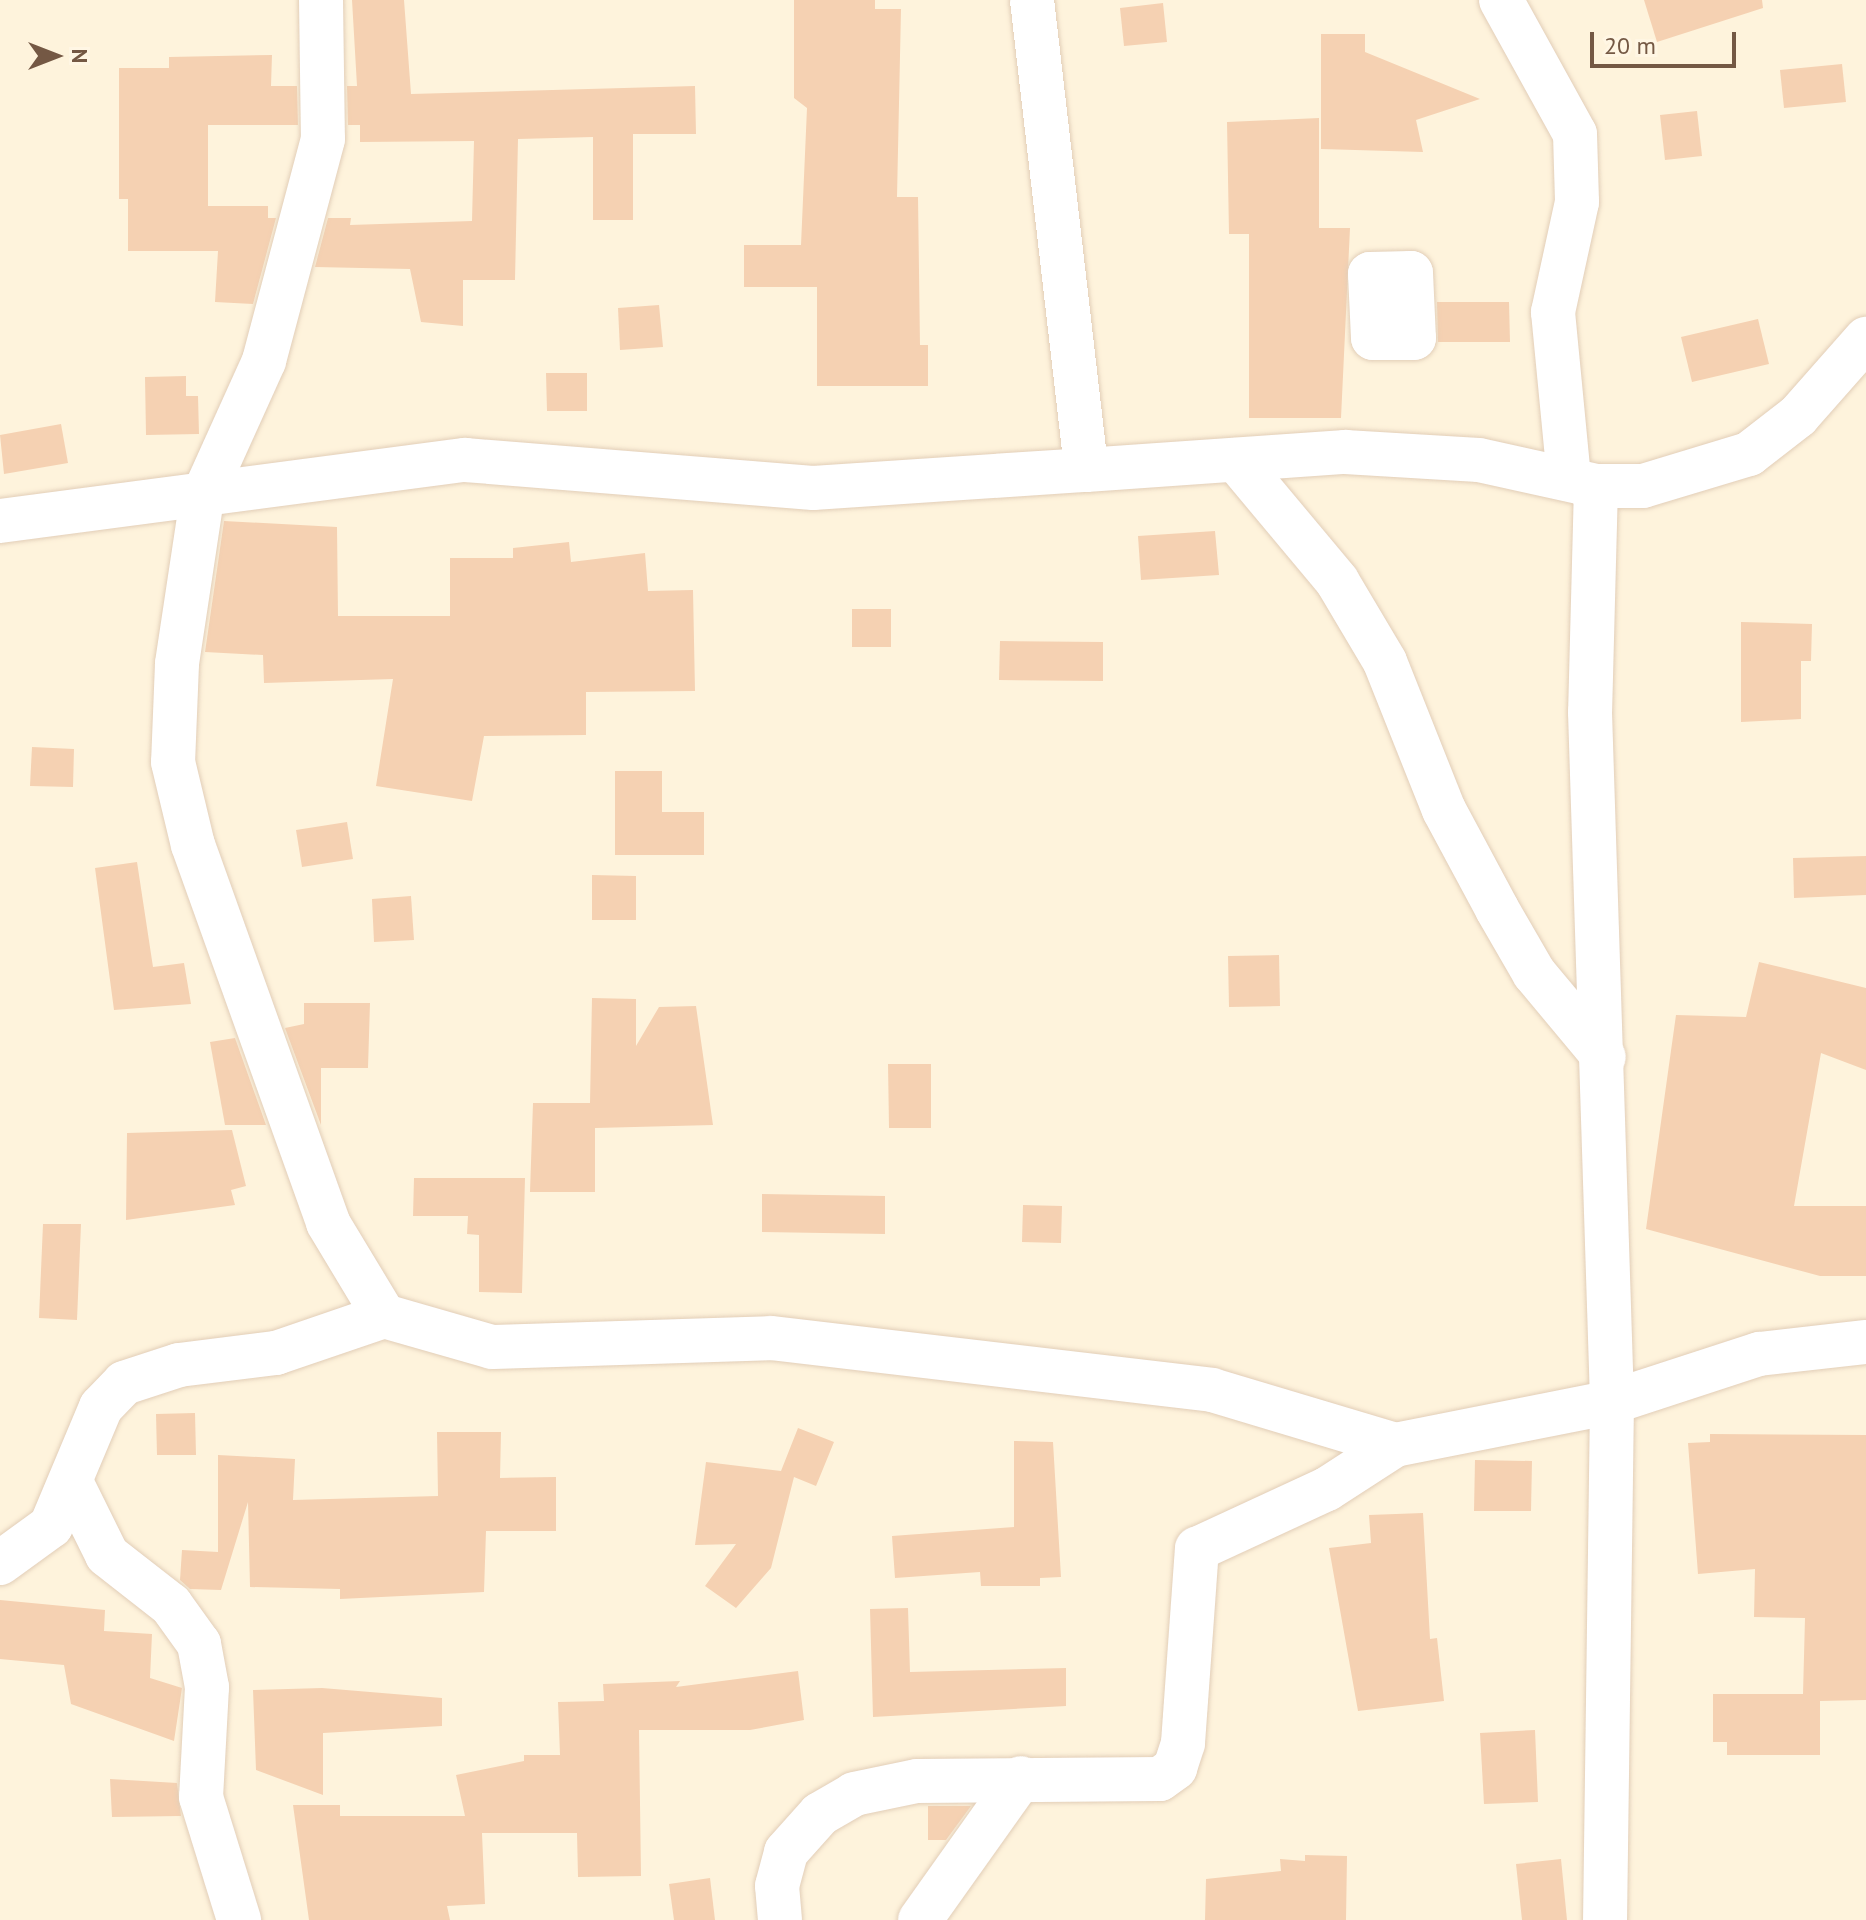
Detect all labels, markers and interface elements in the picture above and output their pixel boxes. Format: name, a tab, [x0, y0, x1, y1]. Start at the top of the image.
north arrow	[16, 16, 96, 96]
scale bar	[1594, 16, 1740, 66]
text: 20 m	[1604, 30, 1656, 61]
text: N	[66, 49, 94, 63]

